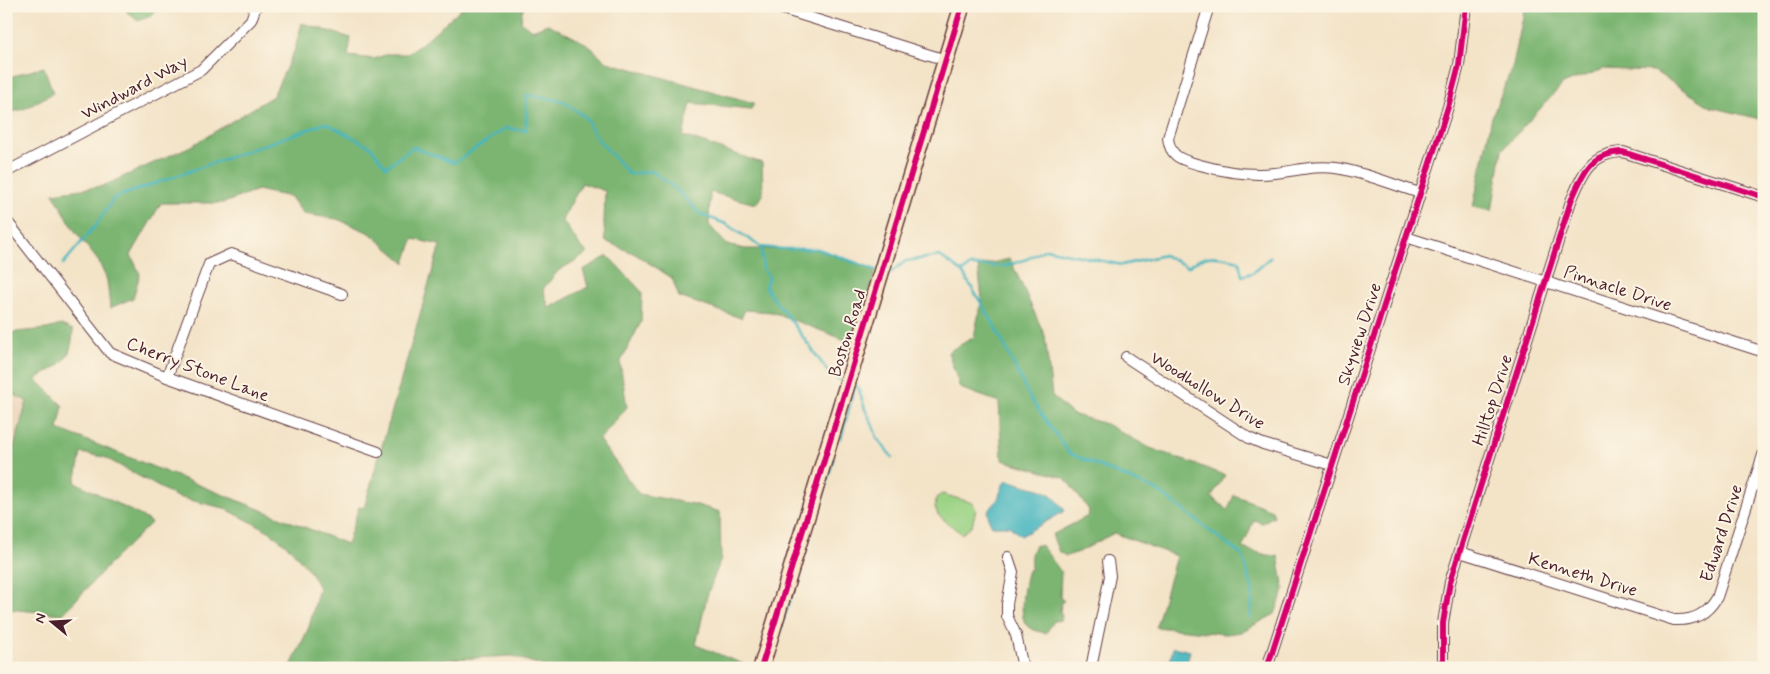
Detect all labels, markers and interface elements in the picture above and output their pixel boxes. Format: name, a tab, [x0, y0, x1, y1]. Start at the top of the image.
street label: Windward Way	[77, 50, 192, 126]
street label: Pinnacle Drive	[1561, 260, 1675, 318]
street label: Skyview Drive	[1332, 280, 1388, 389]
street label: Boston Road	[823, 286, 873, 380]
street label: Cherry Stone Lane	[123, 332, 273, 408]
street label: Woodhollow Drive	[1146, 346, 1269, 436]
street label: Hilltop Drive	[1467, 352, 1519, 449]
street label: Edward Drive	[1695, 482, 1749, 585]
street label: Kenneth Drive	[1525, 547, 1640, 603]
north arrow	[28, 596, 78, 646]
text: N	[31, 611, 51, 626]

